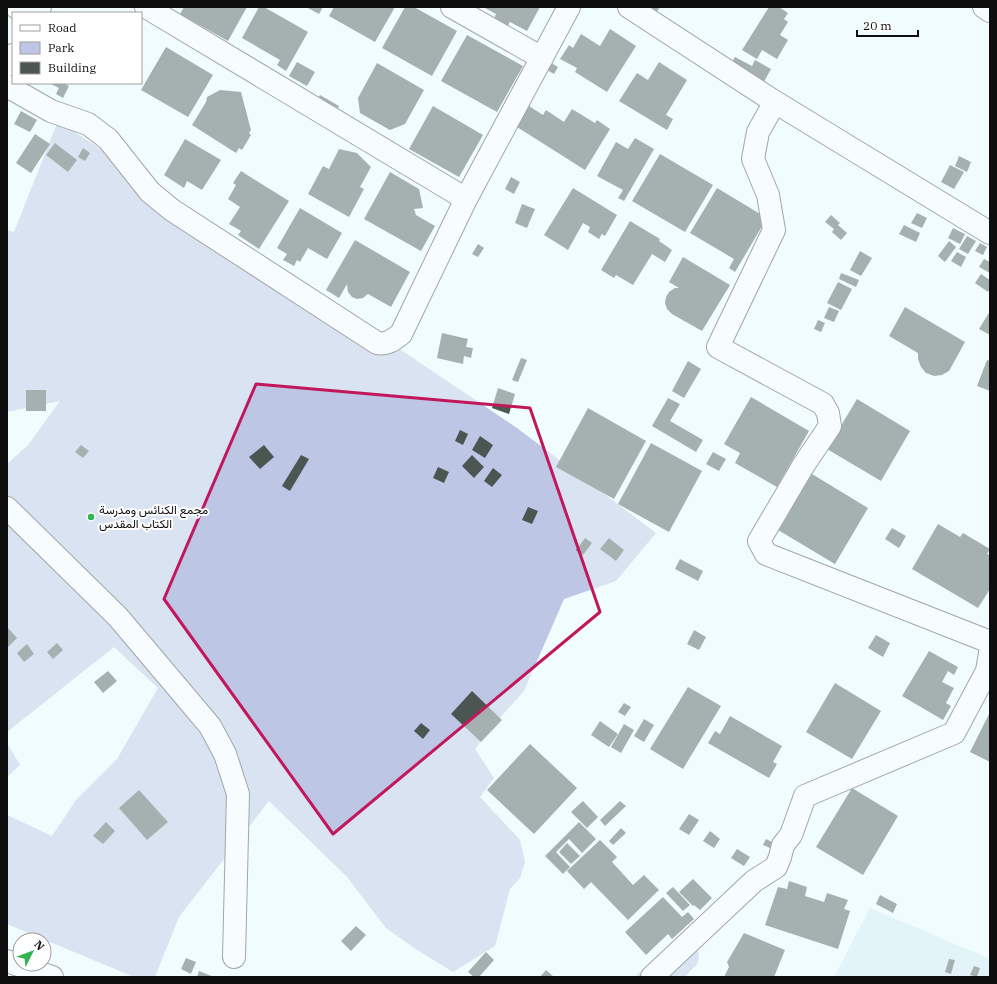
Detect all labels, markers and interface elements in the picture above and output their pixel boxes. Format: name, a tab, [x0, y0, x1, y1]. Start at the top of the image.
legend	[12, 12, 142, 84]
scale bar	[857, 12, 918, 38]
text: 20 m	[863, 18, 892, 33]
text: Road	[48, 20, 77, 35]
text: Park	[48, 40, 74, 55]
text: Building	[48, 60, 96, 75]
place label: مجمع الكنائس ومدرسة الكتاب المقدس	[99, 502, 208, 532]
marker: مجمع الكنائس ومدرسة الكتاب المقدس	[86, 512, 96, 522]
north arrow	[12, 932, 52, 972]
text: N	[31, 937, 48, 953]

